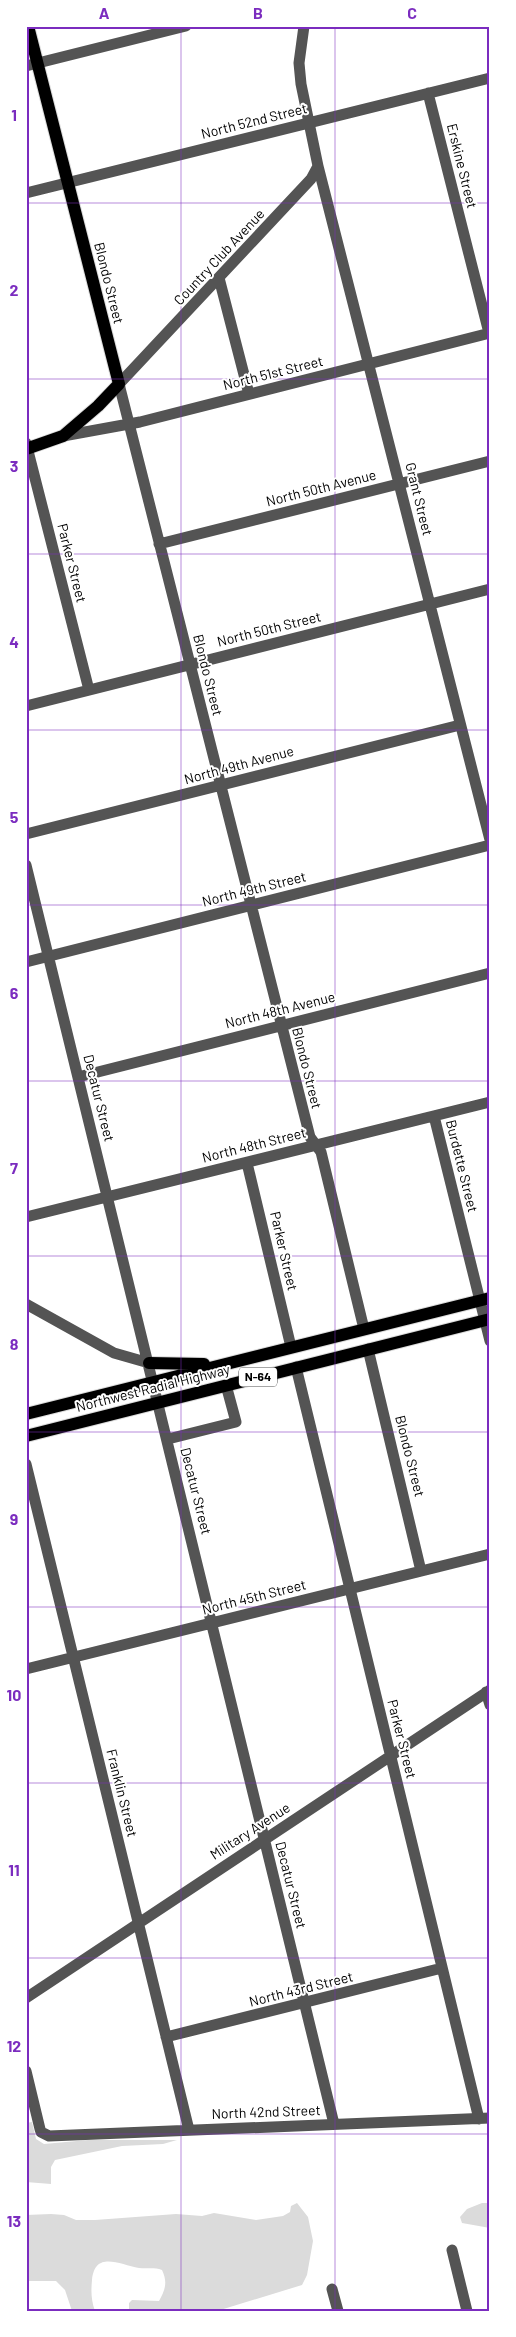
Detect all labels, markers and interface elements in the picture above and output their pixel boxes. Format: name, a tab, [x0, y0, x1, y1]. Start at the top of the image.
text: A	[99, 3, 110, 22]
text: B	[253, 3, 263, 22]
text: C	[407, 3, 417, 22]
street label: North 52nd Street	[199, 99, 309, 142]
text: 1	[11, 105, 17, 124]
street label: Erskine Street	[444, 122, 481, 210]
street label: Country Club Avenue	[170, 205, 268, 308]
street label: Blondo Street	[91, 240, 128, 325]
text: 2	[10, 280, 19, 299]
street label: North 51st Street	[221, 352, 325, 393]
text: 3	[10, 456, 18, 475]
street label: Grant Street	[402, 461, 437, 537]
street label: North 50th Avenue	[264, 466, 378, 509]
street label: Parker Street	[54, 522, 91, 604]
street label: North 50th Street	[215, 607, 323, 650]
text: 4	[9, 632, 19, 651]
street label: Blondo Street	[190, 632, 227, 717]
street label: North 49th Avenue	[182, 742, 296, 787]
text: 5	[10, 807, 19, 826]
street label: North 49th Street	[200, 867, 308, 910]
text: 6	[10, 983, 19, 1002]
street label: North 48th Avenue	[223, 988, 337, 1031]
street label: Blondo Street	[289, 1025, 326, 1110]
street label: Decatur Street	[80, 1053, 119, 1143]
street label: Burdette Street	[443, 1118, 482, 1214]
street label: North 48th Street	[200, 1123, 308, 1166]
text: 7	[10, 1158, 18, 1177]
street label: Parker Street	[267, 1210, 302, 1292]
text: 8	[10, 1334, 19, 1353]
street label: Northwest Radial Highway	[74, 1360, 232, 1415]
road number: N-64	[239, 1368, 277, 1386]
street label: Blondo Street	[392, 1413, 429, 1498]
street label: Decatur Street	[177, 1446, 216, 1536]
text: 9	[10, 1509, 18, 1528]
street label: North 45th Street	[200, 1575, 308, 1618]
text: 10	[7, 1685, 21, 1704]
street label: Parker Street	[384, 1698, 421, 1780]
street label: Franklin Street	[103, 1747, 142, 1839]
street label: Military Avenue	[207, 1798, 293, 1863]
street label: Decatur Street	[272, 1840, 311, 1930]
text: 11	[8, 1860, 20, 1879]
street label: North 43rd Street	[247, 1967, 355, 2010]
text: 12	[7, 2036, 21, 2055]
street label: North 42nd Street	[211, 2101, 321, 2122]
text: 13	[7, 2211, 21, 2230]

